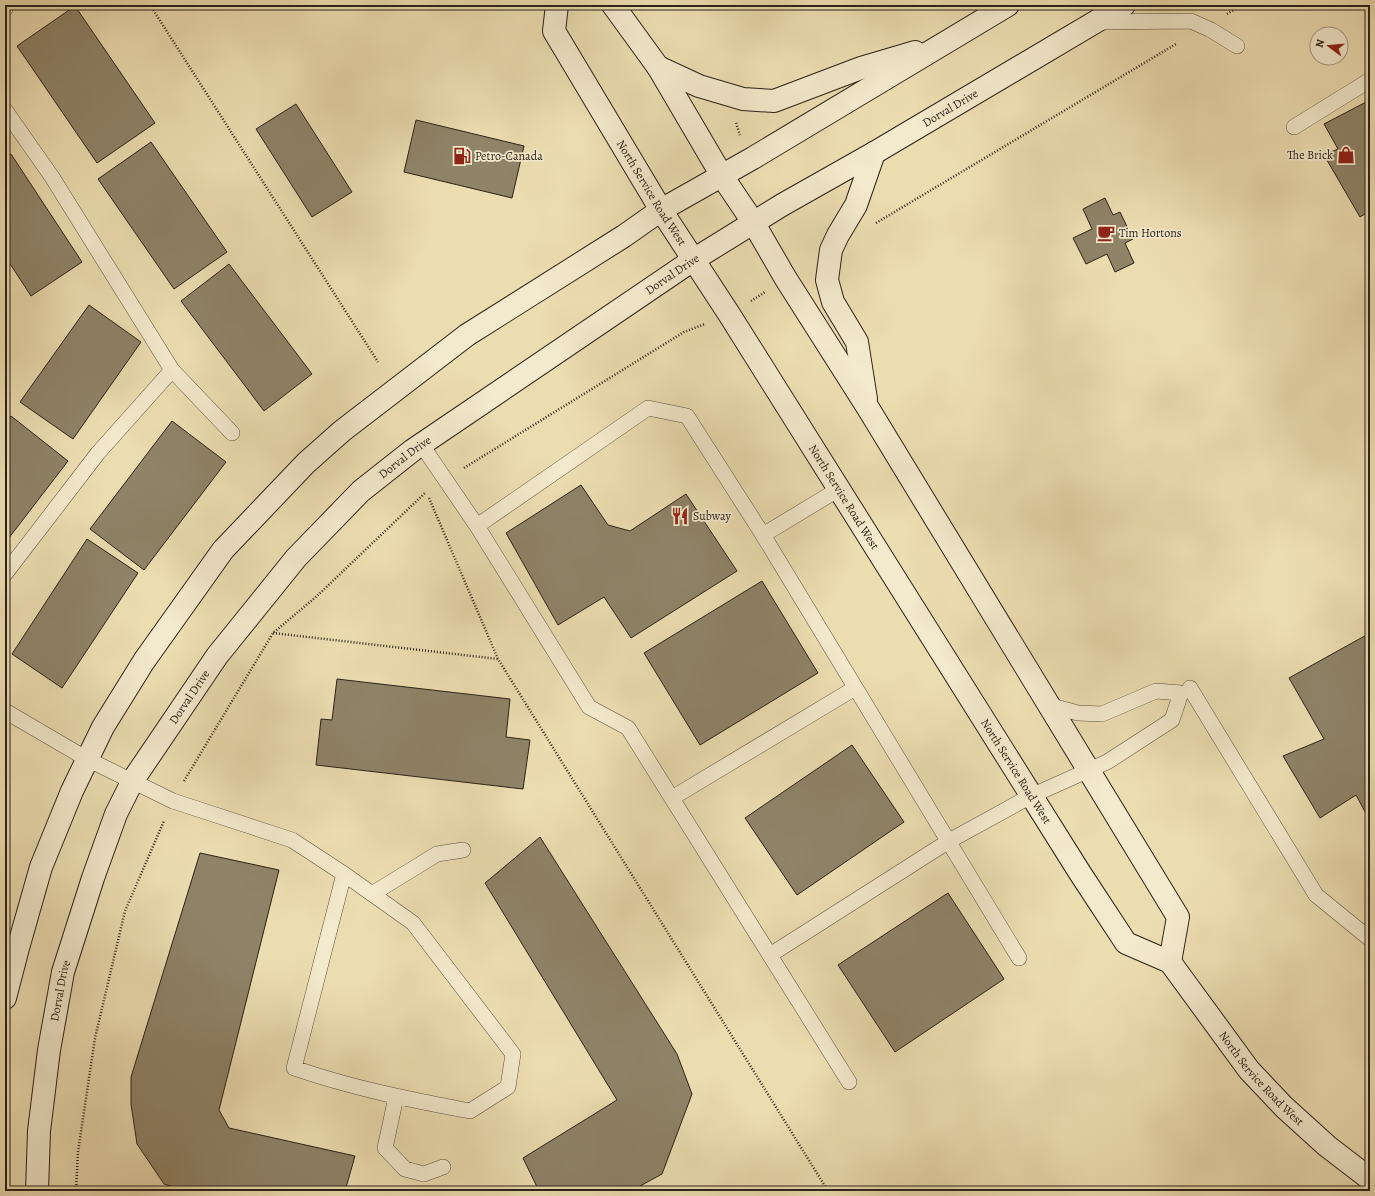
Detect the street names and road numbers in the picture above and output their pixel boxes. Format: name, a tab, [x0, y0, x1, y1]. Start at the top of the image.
street label: Dorval Drive	[919, 85, 981, 131]
street label: North Service Road West	[613, 137, 690, 249]
street label: Dorval Drive	[642, 250, 702, 298]
street label: Dorval Drive	[375, 432, 434, 482]
street label: North Service Road West	[805, 441, 883, 553]
street label: Dorval Drive	[165, 667, 213, 727]
street label: North Service Road West	[977, 716, 1055, 827]
street label: Dorval Drive	[46, 958, 74, 1023]
street label: North Service Road West	[1215, 1028, 1307, 1129]

